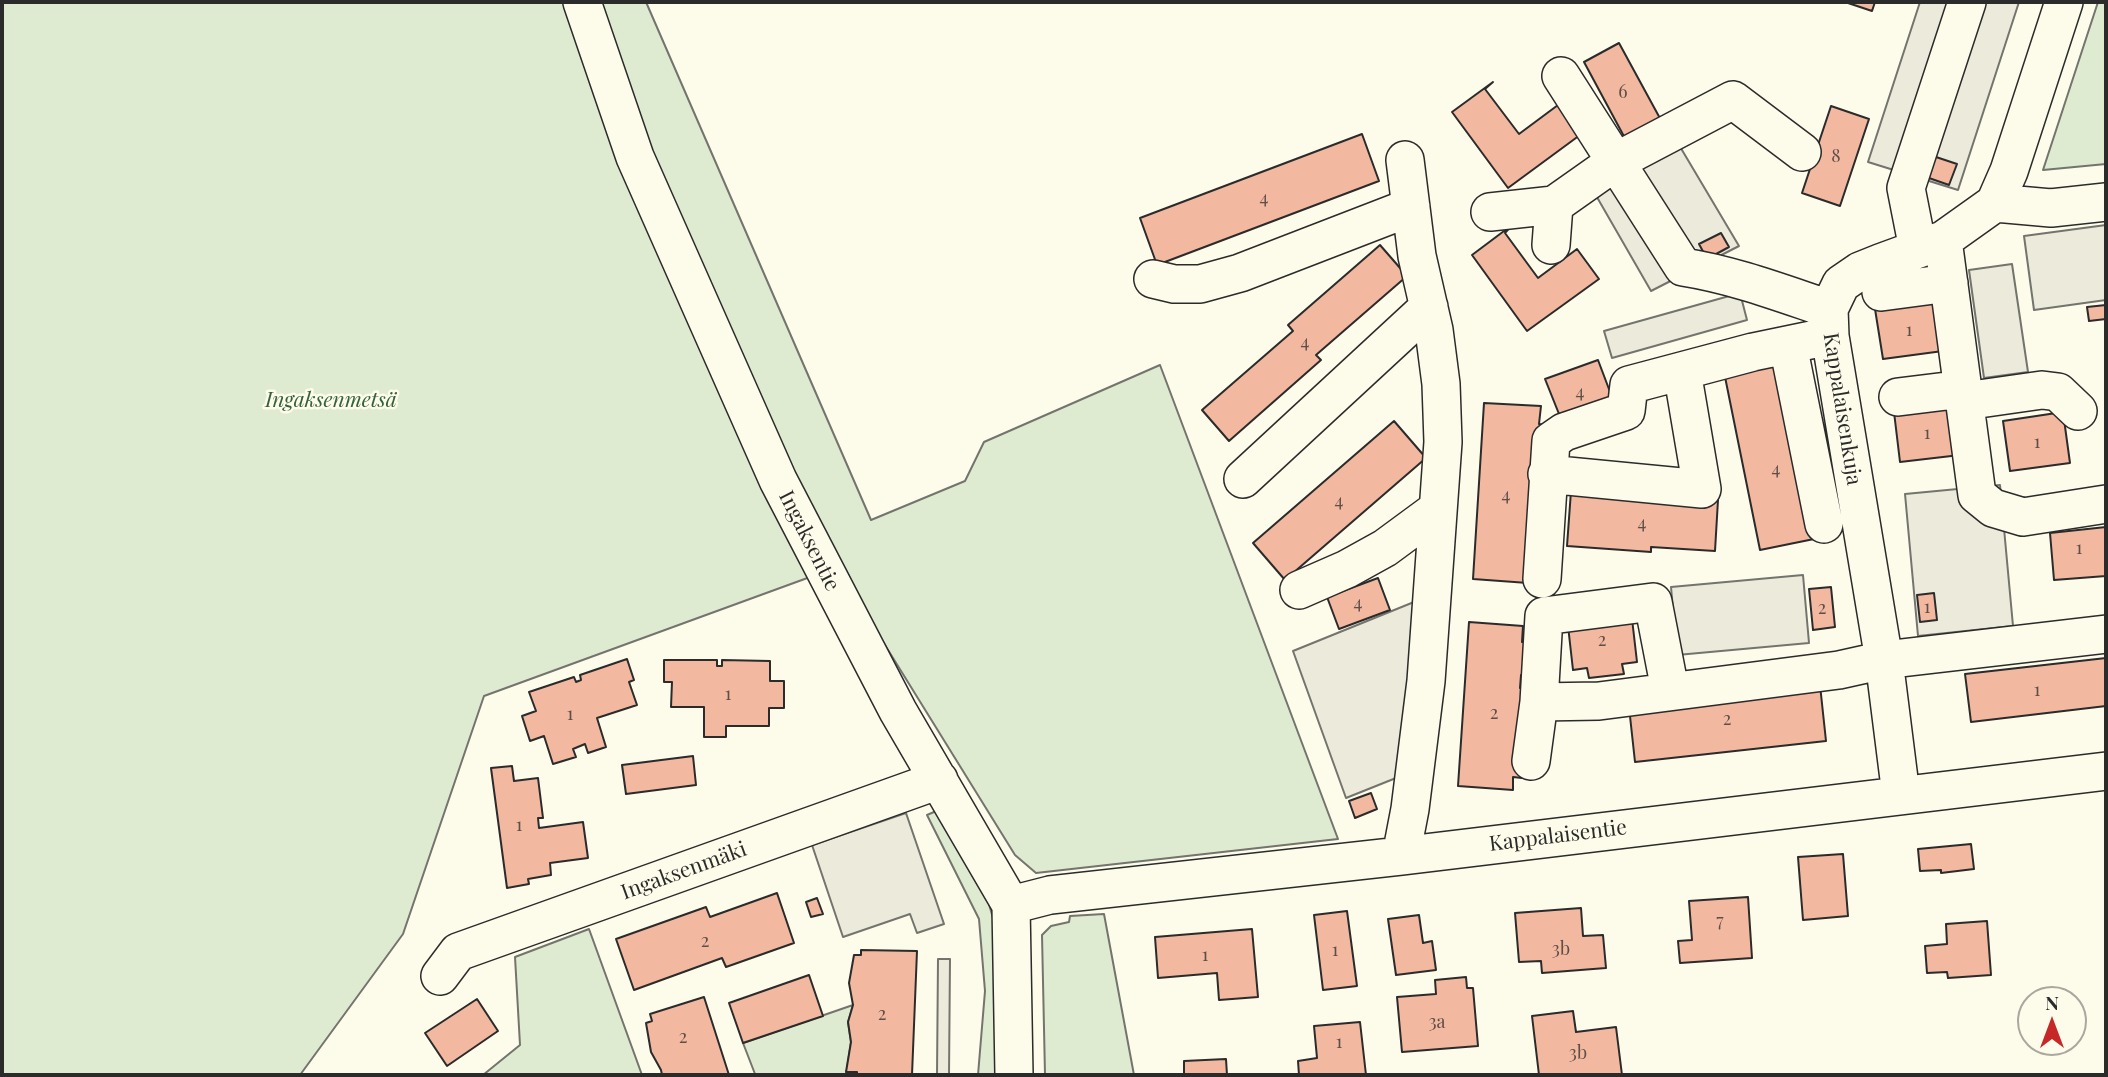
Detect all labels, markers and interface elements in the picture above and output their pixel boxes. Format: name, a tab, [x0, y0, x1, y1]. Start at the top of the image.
house number: 6	[1618, 81, 1628, 103]
house number: 8	[1831, 145, 1841, 167]
house number: 4	[1260, 187, 1268, 209]
house number: 1	[1906, 319, 1912, 341]
house number: 4	[1301, 331, 1309, 353]
street label: Kappalaisenkuja	[1818, 331, 1866, 487]
house number: 4	[1576, 381, 1584, 403]
park label: Ingaksenmetsä	[265, 387, 397, 413]
house number: 1	[1924, 422, 1930, 444]
house number: 1	[2034, 431, 2040, 453]
house number: 4	[1772, 458, 1780, 480]
house number: 4	[1502, 484, 1510, 506]
street label: Ingaksentie	[773, 487, 845, 595]
house number: 4	[1335, 490, 1343, 512]
house number: 4	[1638, 512, 1646, 534]
house number: 1	[2076, 537, 2082, 559]
house number: 4	[1354, 592, 1362, 614]
house number: 1	[1924, 596, 1930, 618]
house number: 2	[1818, 597, 1826, 619]
house number: 2	[1598, 629, 1606, 651]
house number: 1	[2034, 679, 2040, 701]
house number: 1	[725, 683, 731, 705]
house number: 2	[1490, 702, 1498, 724]
house number: 1	[567, 703, 573, 725]
house number: 2	[1723, 708, 1731, 730]
house number: 1	[516, 814, 522, 836]
street label: Kappalaisentie	[1488, 815, 1628, 857]
street label: Ingaksenmäki	[618, 837, 750, 905]
house number: 7	[1716, 910, 1724, 932]
house number: 2	[701, 930, 709, 952]
house number: 3b	[1552, 938, 1570, 960]
house number: 1	[1332, 939, 1338, 961]
house number: 1	[1202, 944, 1208, 966]
north arrow	[2017, 986, 2087, 1056]
text: N	[2045, 989, 2059, 1015]
house number: 2	[878, 1003, 886, 1025]
house number: 3a	[1428, 1011, 1446, 1033]
house number: 2	[679, 1026, 687, 1048]
house number: 1	[1336, 1031, 1342, 1053]
house number: 3b	[1569, 1042, 1587, 1064]

